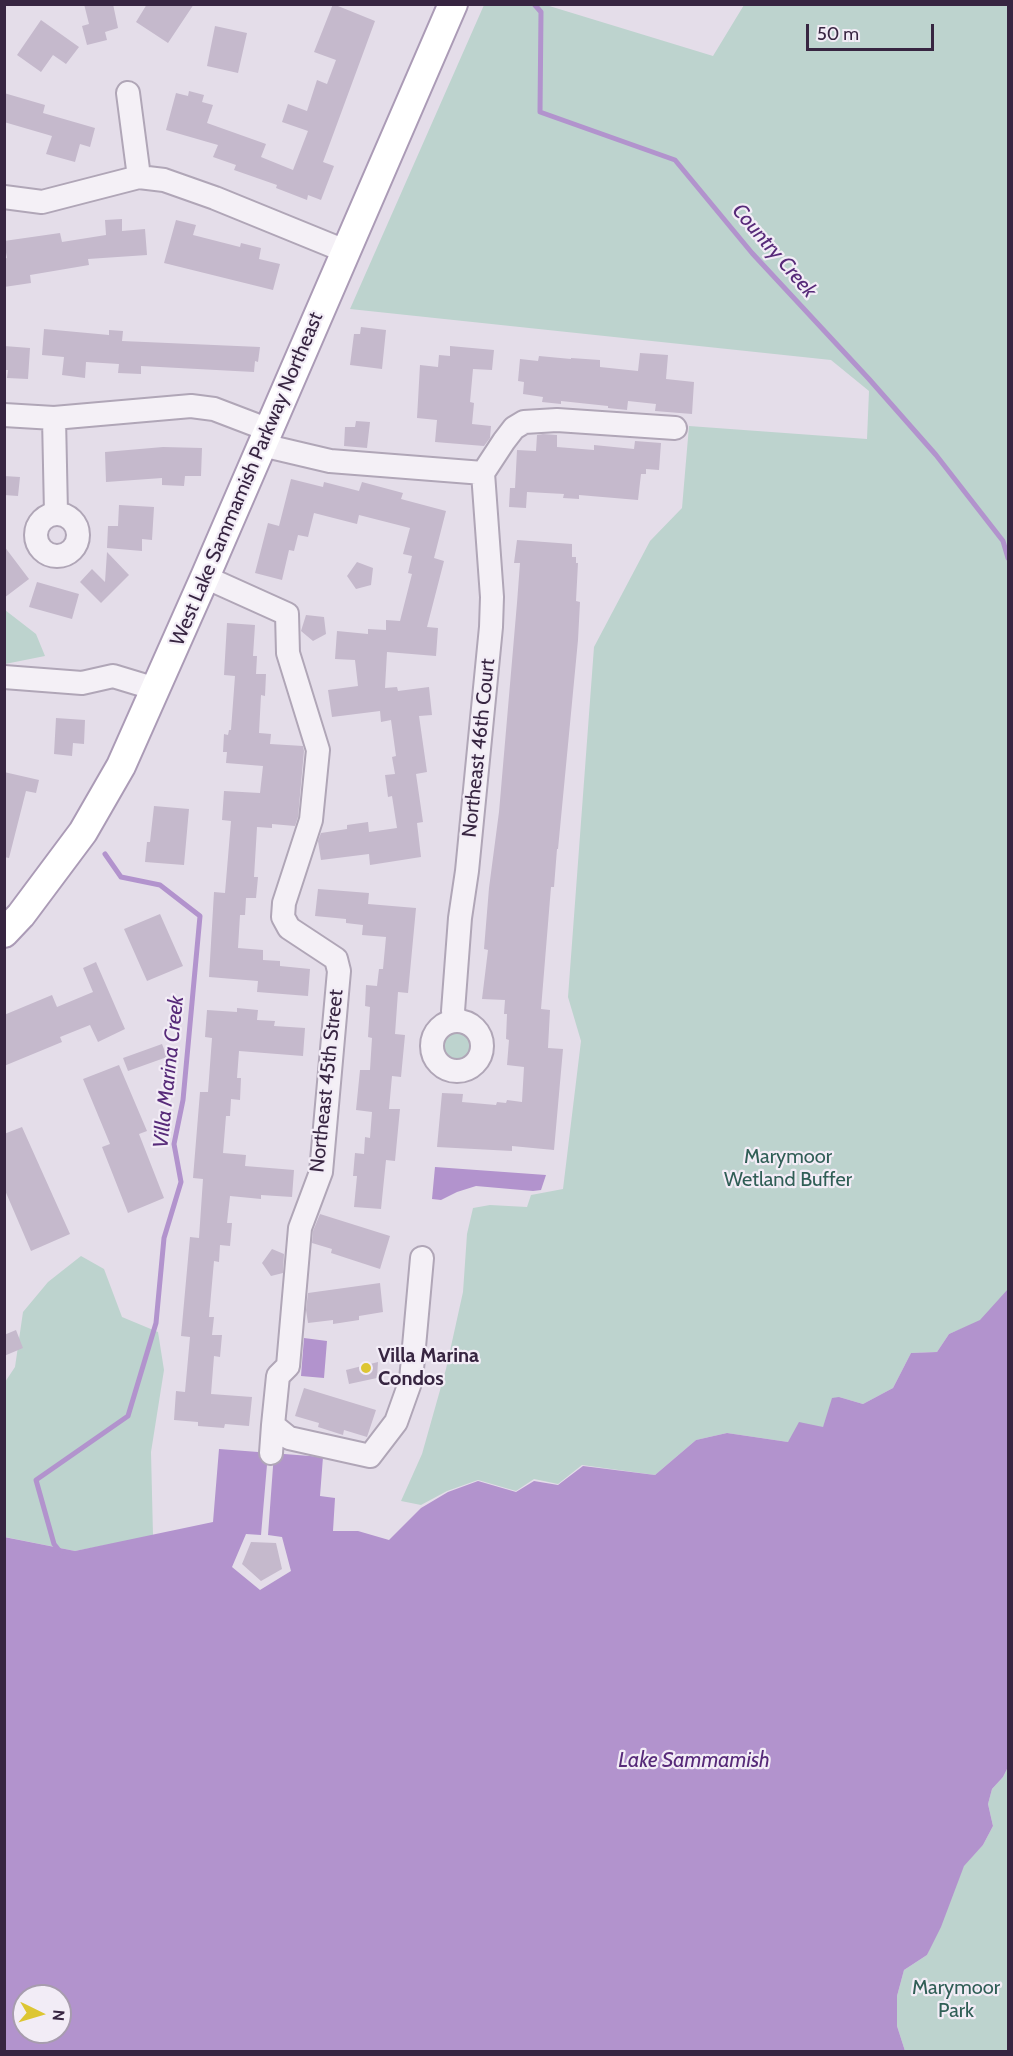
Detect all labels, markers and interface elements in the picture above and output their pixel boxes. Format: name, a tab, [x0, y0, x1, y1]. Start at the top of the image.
scale bar	[809, 12, 936, 50]
text: 50 m	[817, 23, 859, 45]
water label: Country Creek	[726, 199, 822, 303]
street label: West Lake Sammamish Parkway Northeast	[166, 309, 328, 649]
street label: Northeast 46th Court	[458, 657, 500, 839]
street label: Northeast 45th Street	[305, 988, 349, 1174]
water label: Villa Marina Creek	[148, 995, 190, 1149]
park label: Marymoor Wetland Buffer	[724, 1145, 852, 1192]
place label: Villa Marina Condos	[378, 1344, 479, 1391]
marker: Villa Marina Condos	[359, 1361, 373, 1375]
water label: Lake Sammamish	[618, 1748, 770, 1774]
park label: Marymoor Park	[912, 1976, 1000, 2023]
north arrow	[12, 1984, 72, 2044]
text: N	[48, 2009, 68, 2022]

